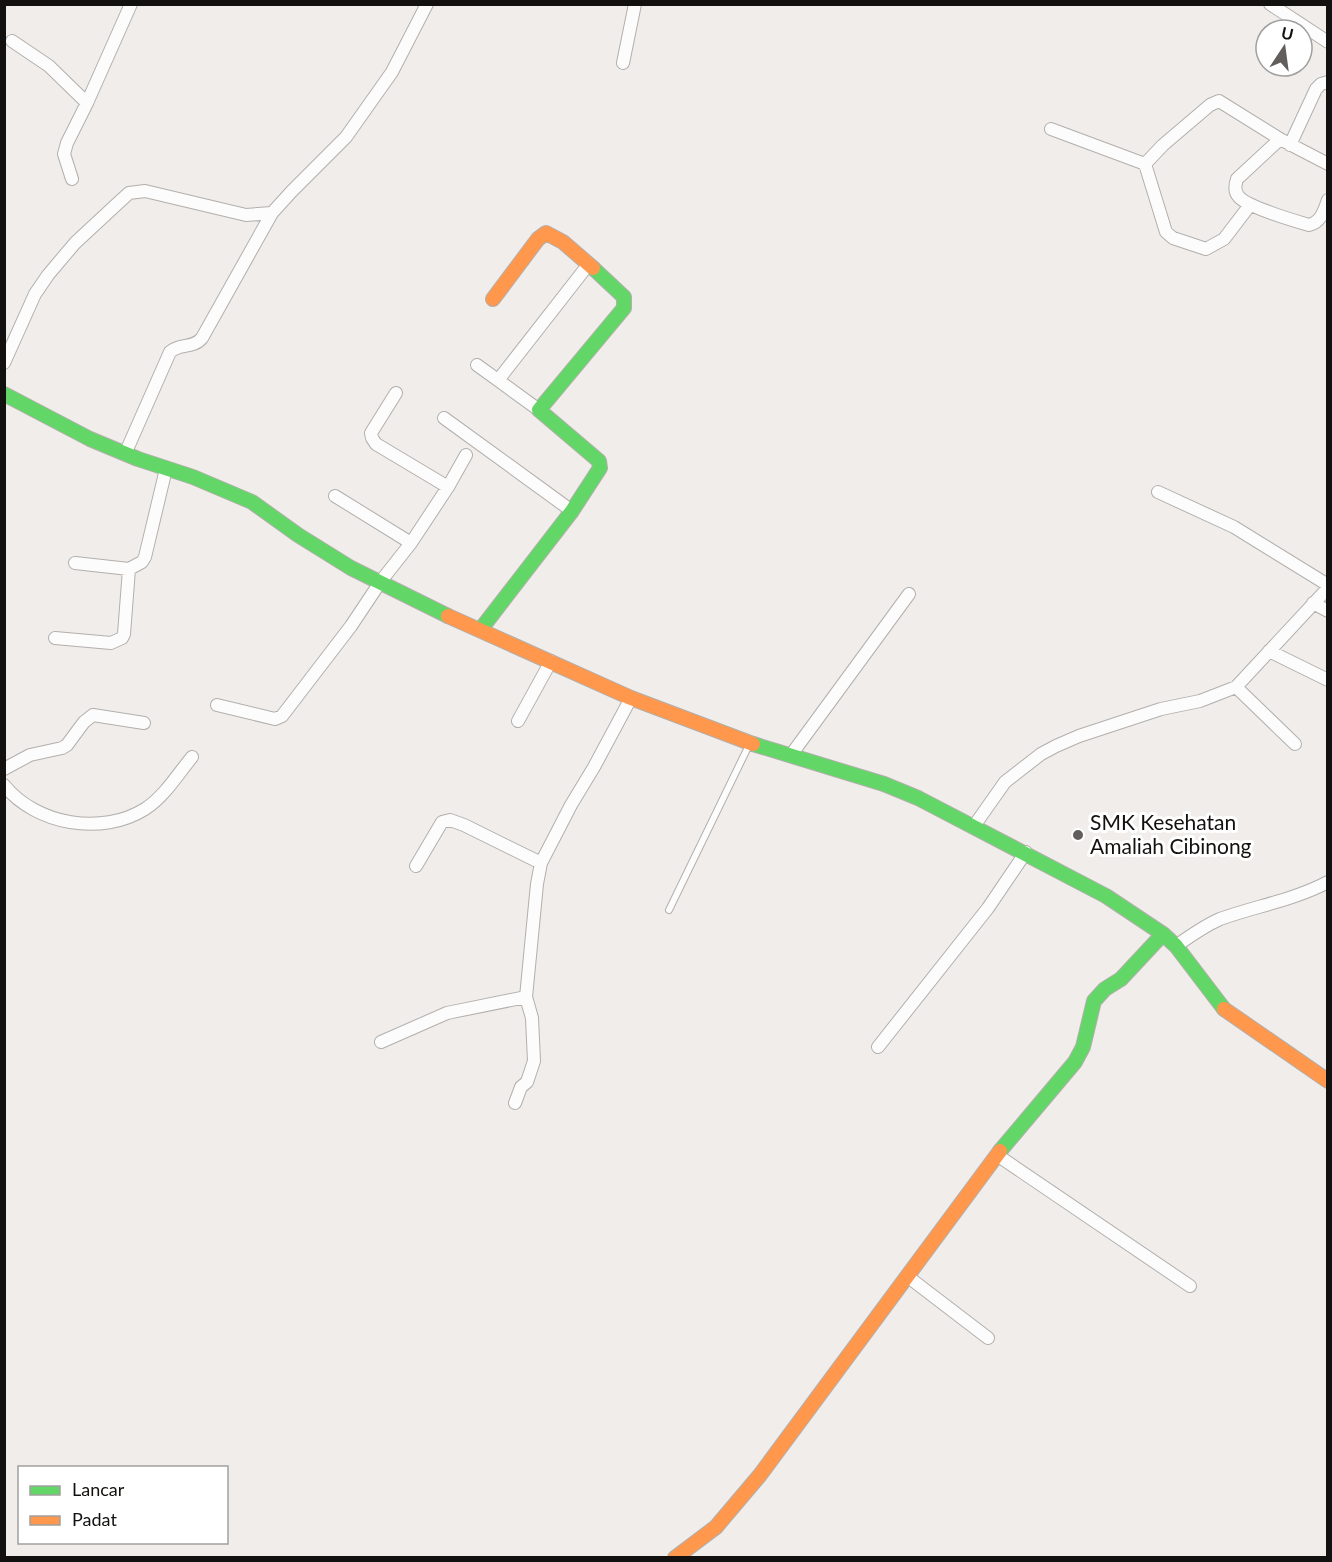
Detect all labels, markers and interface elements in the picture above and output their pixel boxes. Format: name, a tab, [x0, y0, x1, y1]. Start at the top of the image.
north arrow	[1254, 18, 1314, 78]
text: U	[1280, 22, 1295, 43]
place label: SMK Kesehatan Amaliah Cibinong	[1090, 809, 1252, 858]
marker: SMK Kesehatan Amaliah Cibinong	[1071, 828, 1085, 842]
legend	[18, 1466, 228, 1544]
text: Lancar	[72, 1478, 125, 1500]
text: Padat	[72, 1508, 117, 1530]

